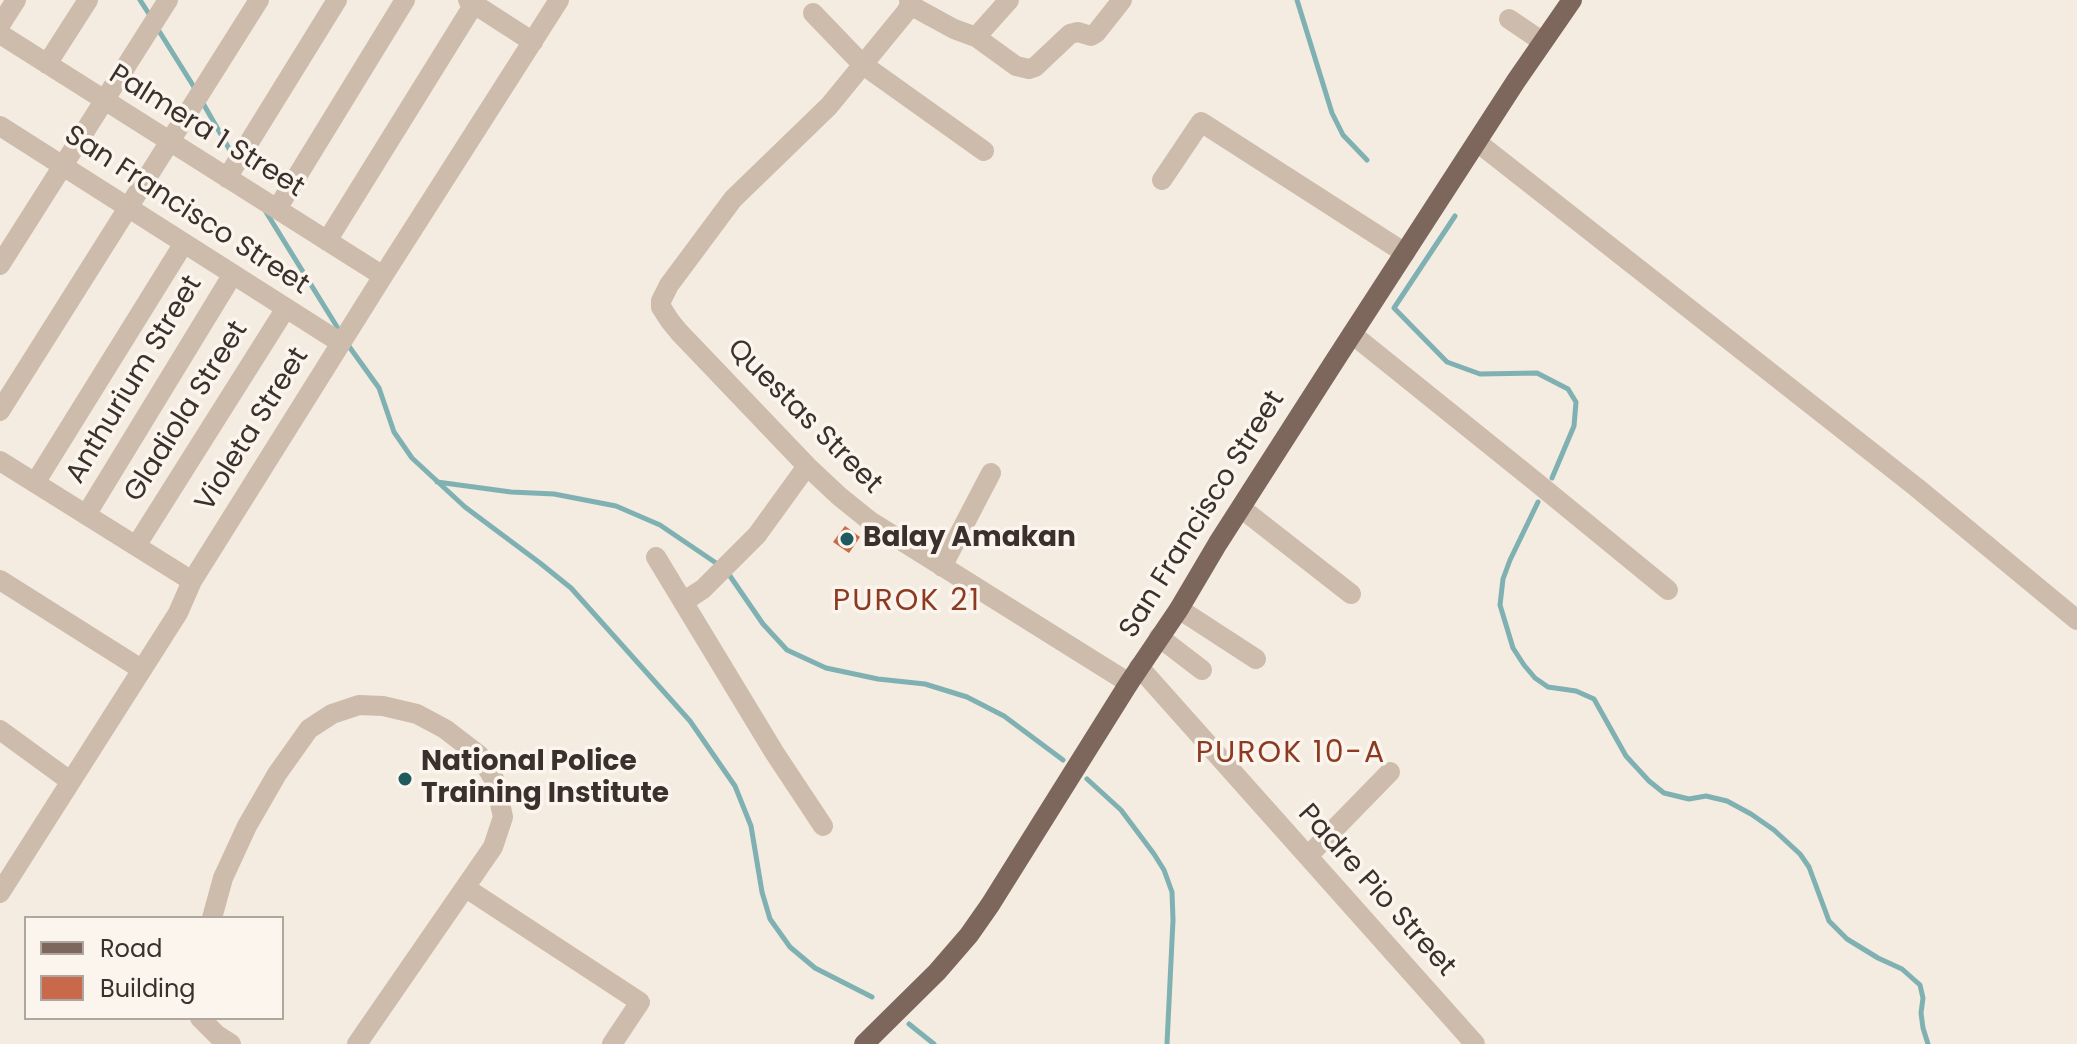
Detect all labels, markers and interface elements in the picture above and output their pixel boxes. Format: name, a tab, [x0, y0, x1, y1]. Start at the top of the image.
street label: Palmera 1 Street	[102, 59, 310, 205]
street label: San Francisco Street	[57, 119, 315, 303]
street label: Anthurium Street	[60, 270, 210, 490]
street label: Gladiola Street	[118, 315, 256, 509]
street label: Questas Street	[720, 333, 888, 501]
street label: Violeta Street	[189, 342, 317, 518]
street label: San Francisco Street	[1113, 385, 1293, 645]
place label: Balay Amakan	[863, 522, 1076, 556]
marker: Balay Amakan	[838, 530, 856, 548]
district label: PUROK 21	[833, 584, 981, 620]
district label: PUROK 10-A	[1196, 736, 1386, 772]
place label: National Police Training Institute	[421, 746, 669, 812]
marker: National Police Training Institute	[396, 770, 414, 788]
street label: Padre Pio Street	[1290, 798, 1462, 984]
legend	[24, 916, 284, 1020]
text: Road	[100, 932, 162, 965]
text: Building	[100, 972, 196, 1005]

